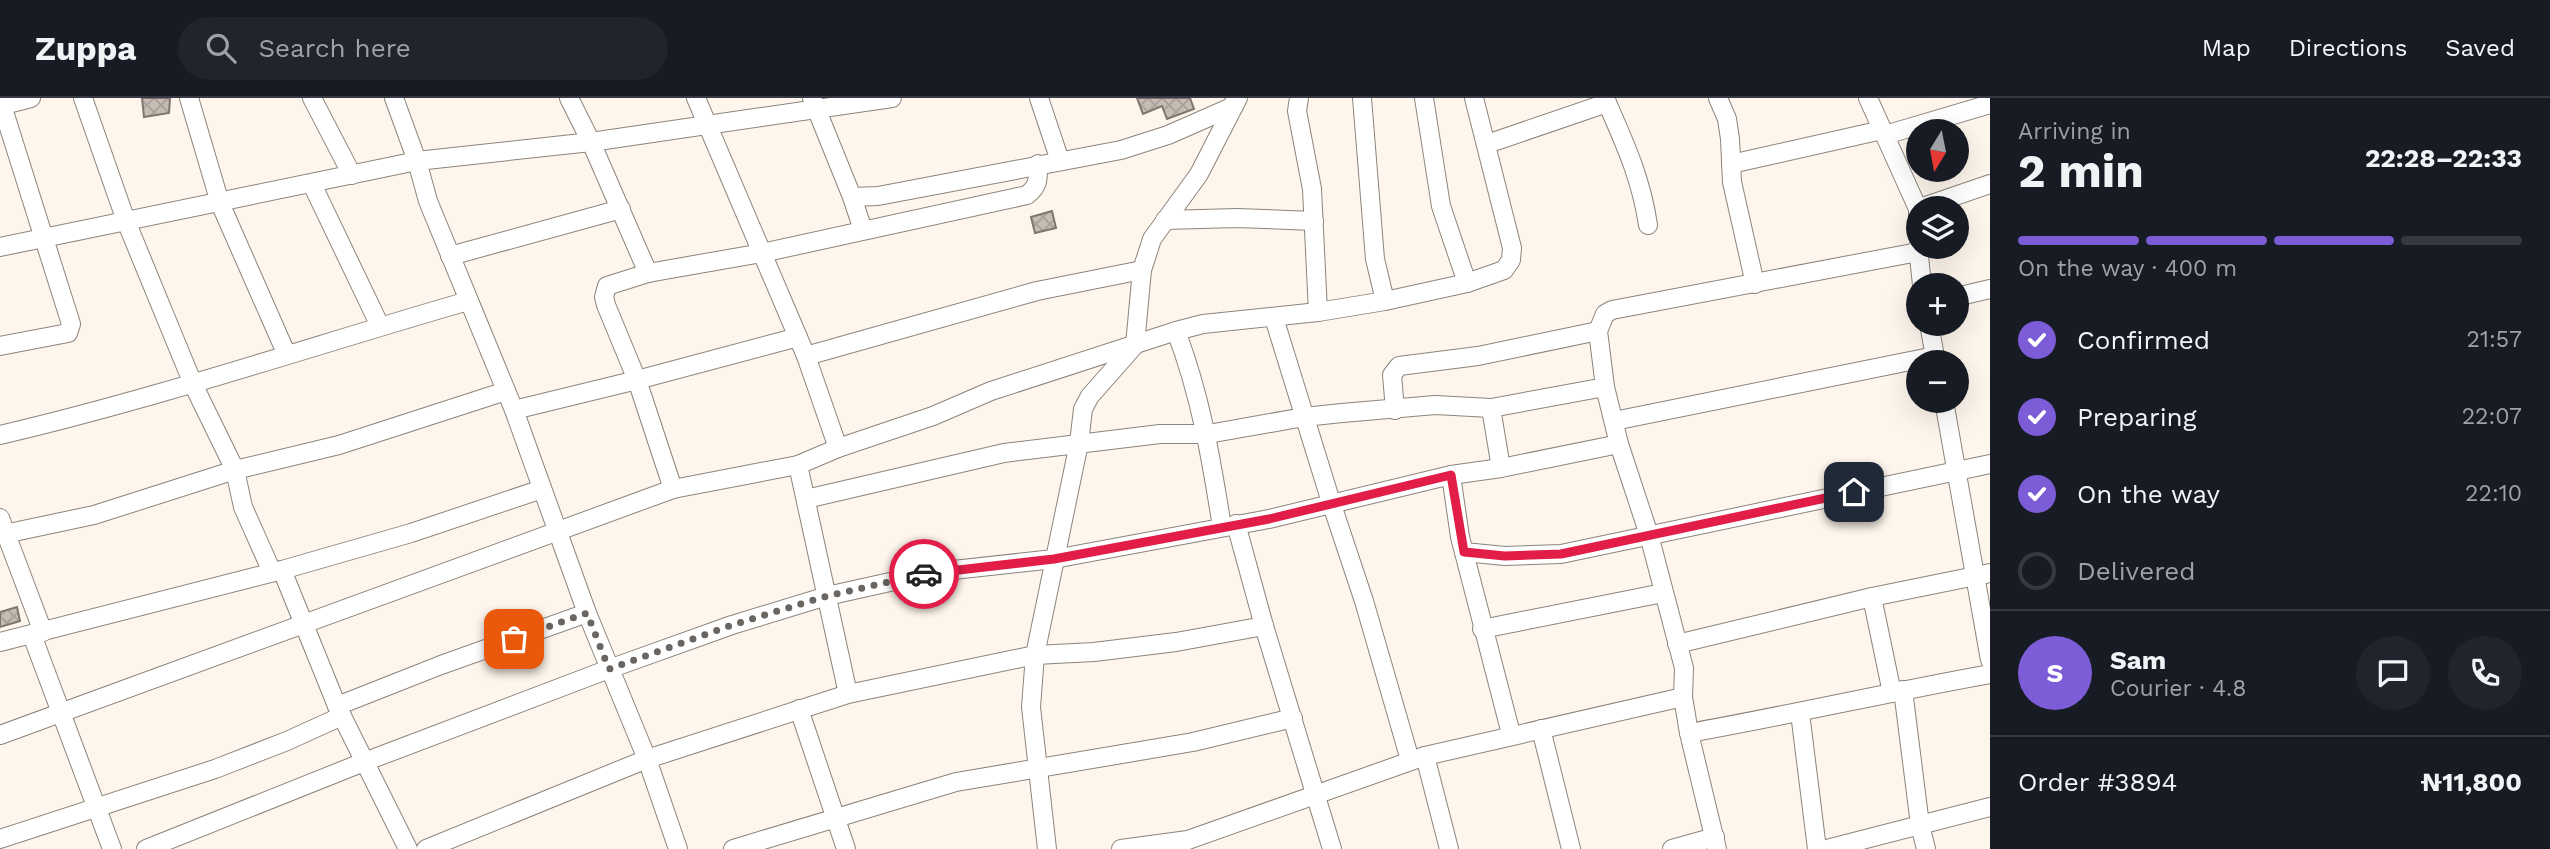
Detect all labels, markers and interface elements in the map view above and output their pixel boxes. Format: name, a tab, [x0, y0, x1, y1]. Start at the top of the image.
search box	[178, 17, 668, 80]
text: Zuppa	[35, 29, 136, 68]
icon: search	[202, 29, 240, 67]
text: Search here	[258, 33, 411, 63]
text: Map	[2202, 34, 2251, 62]
text: Directions	[2289, 34, 2407, 62]
text: Saved	[2445, 34, 2515, 62]
text: Arriving in	[2018, 118, 2131, 145]
north arrow	[1906, 119, 1969, 182]
map controls	[1906, 119, 1969, 413]
text: 22:28–22:33	[2365, 143, 2522, 173]
text: 2 min	[2018, 144, 2144, 198]
button: layers	[1906, 196, 1969, 259]
text: On the way · 400 m	[2018, 255, 2237, 282]
button: +	[1906, 273, 1969, 336]
icon: check	[2018, 321, 2056, 359]
text: Confirmed	[2077, 325, 2210, 355]
text: 21:57	[2467, 326, 2522, 353]
button: −	[1906, 350, 1969, 413]
icon: check	[2018, 398, 2056, 436]
text: Preparing	[2077, 402, 2197, 432]
text: 22:07	[2462, 403, 2522, 430]
pin	[1824, 462, 1884, 522]
icon: home	[1835, 473, 1873, 511]
icon: check	[2018, 475, 2056, 513]
text: On the way	[2077, 479, 2220, 509]
text: 22:10	[2465, 480, 2522, 507]
courier	[889, 539, 959, 609]
icon: car	[905, 555, 943, 593]
text: Delivered	[2077, 556, 2196, 586]
pin	[484, 609, 544, 669]
icon: bag	[495, 620, 533, 658]
button: chat	[2356, 636, 2430, 710]
button: phone	[2448, 636, 2522, 710]
text: Sam	[2110, 645, 2166, 675]
text: S	[2047, 658, 2063, 688]
text: Courier · 4.8	[2110, 675, 2246, 702]
text: Order #3894	[2018, 767, 2177, 797]
text: ₦11,800	[2421, 767, 2522, 797]

